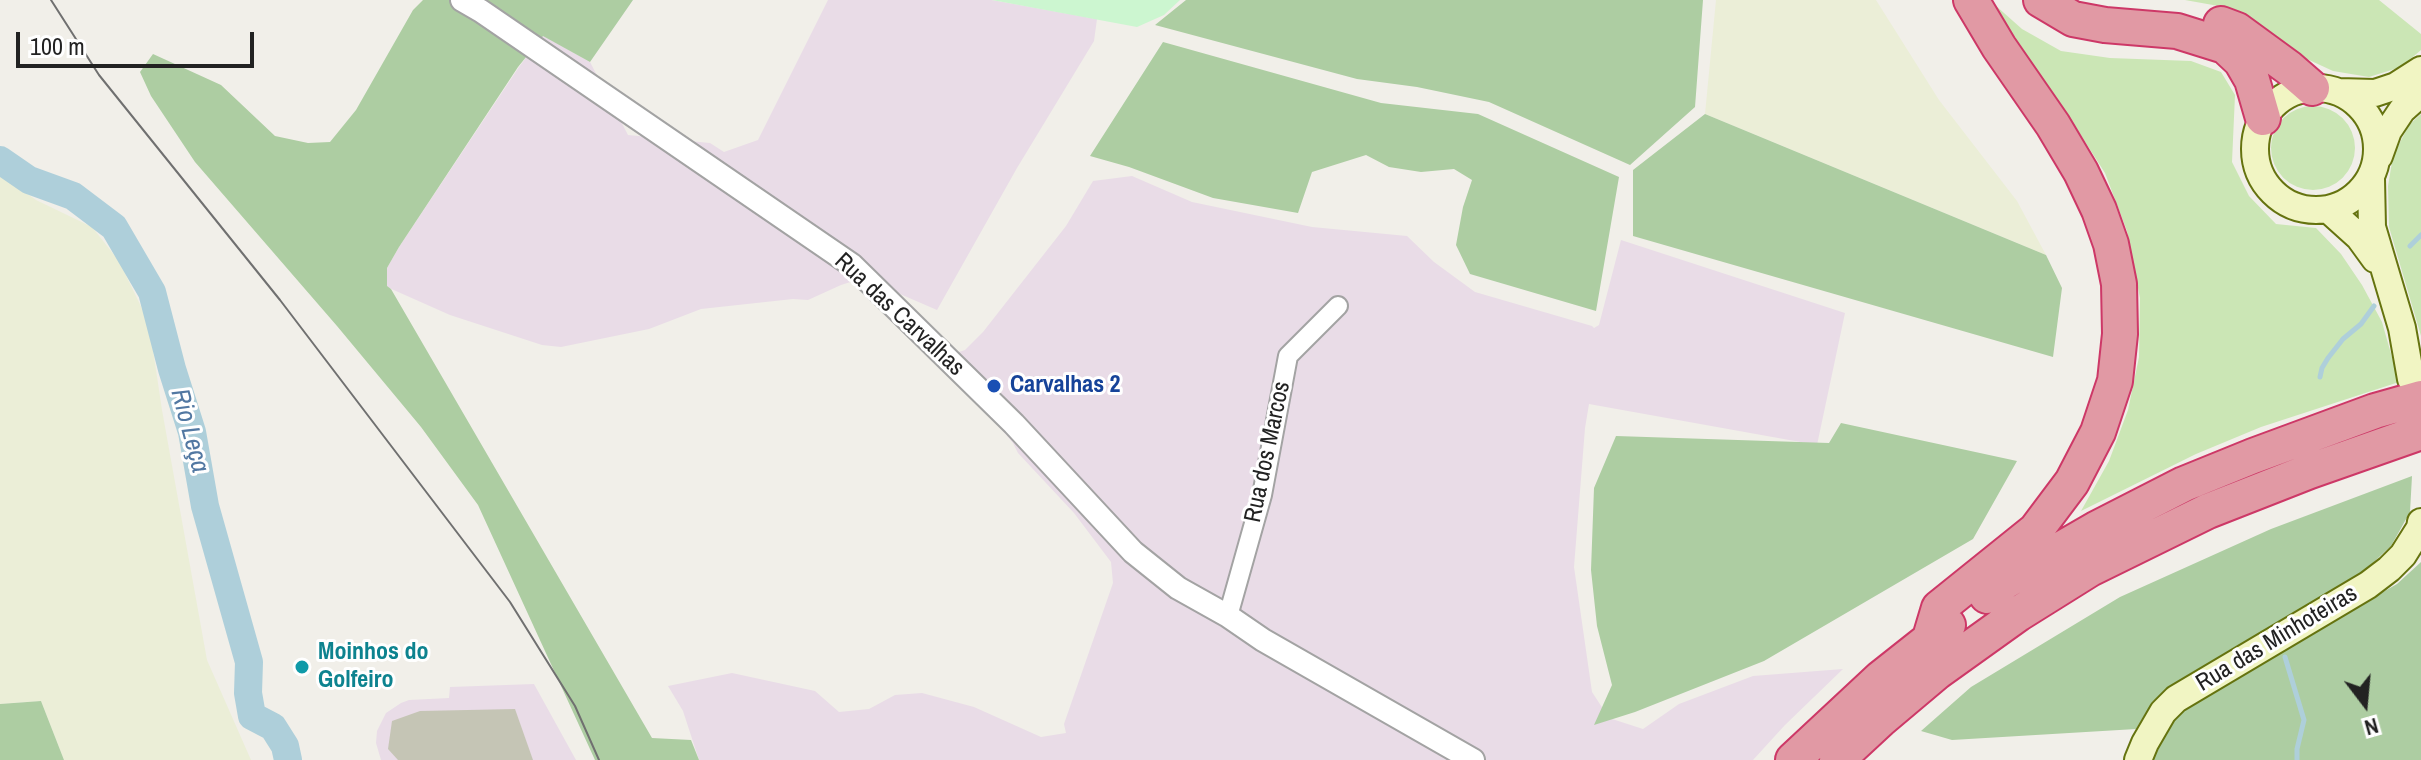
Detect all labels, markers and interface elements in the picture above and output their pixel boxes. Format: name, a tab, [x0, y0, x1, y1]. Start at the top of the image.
scale bar	[20, 16, 258, 66]
text: 100 m	[30, 30, 85, 62]
street label: Rua das Carvalhas	[828, 247, 970, 383]
place label: Carvalhas 2	[1010, 372, 1120, 400]
marker: Carvalhas 2	[985, 377, 1003, 395]
street label: Rua dos Marcos	[1239, 379, 1297, 525]
water label: Rio Leça	[163, 386, 215, 476]
street label: Rua das Minhoteiras	[2191, 580, 2363, 698]
place label: Moinhos do Golfeiro	[318, 639, 428, 695]
marker: Moinhos do Golfeiro	[293, 658, 311, 676]
north arrow	[2325, 664, 2405, 744]
text: N	[2361, 711, 2382, 743]

